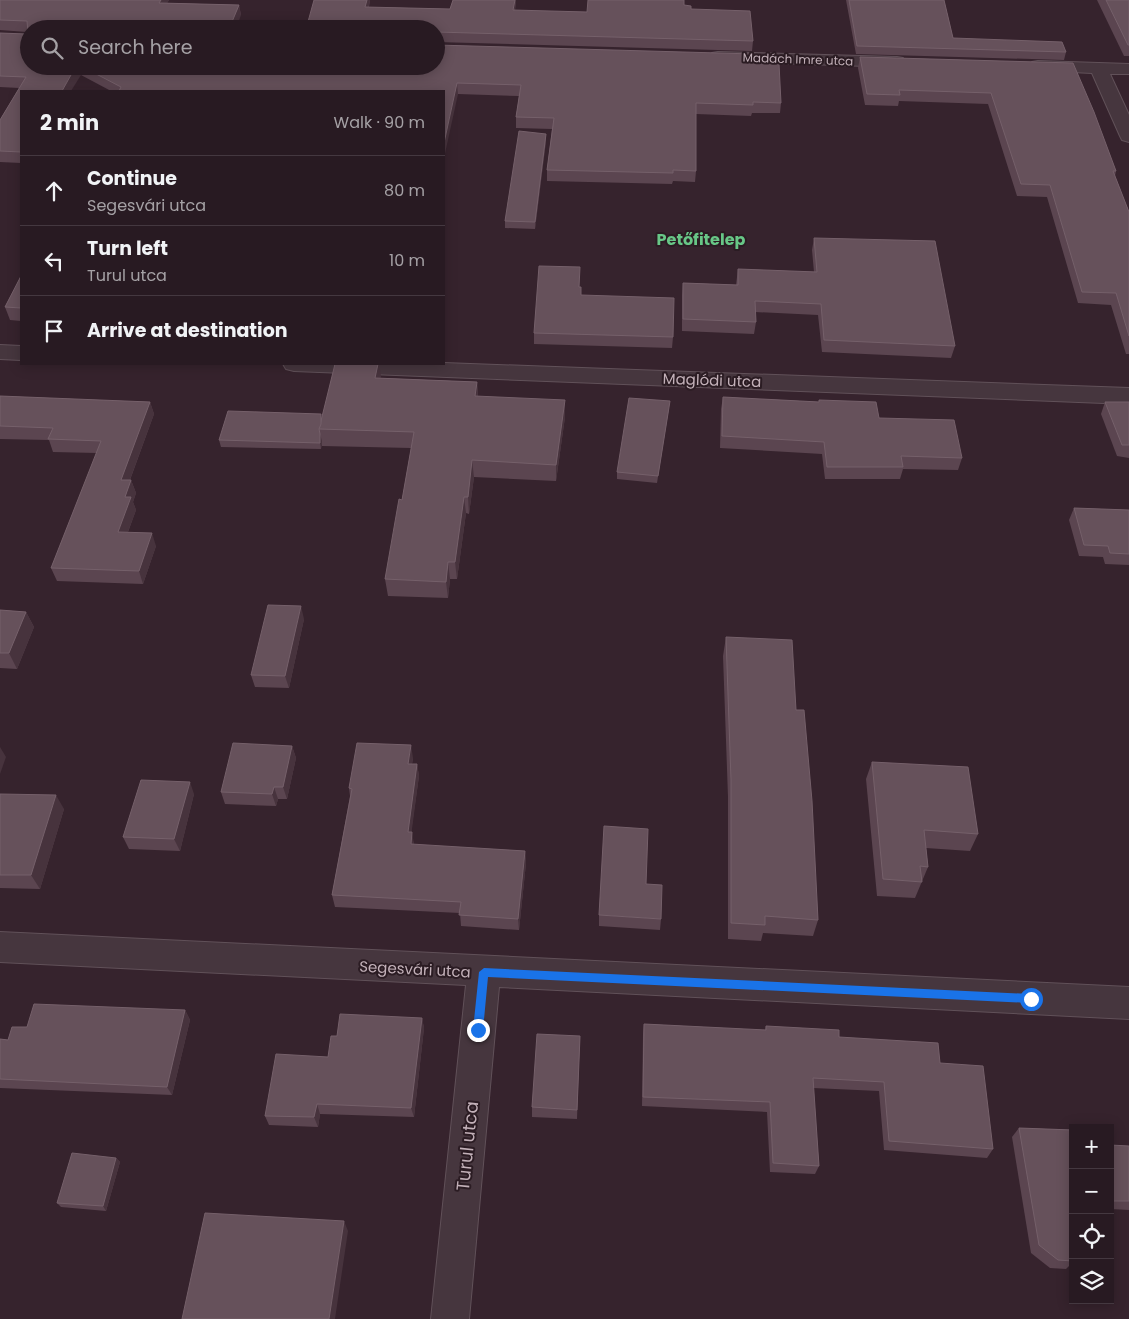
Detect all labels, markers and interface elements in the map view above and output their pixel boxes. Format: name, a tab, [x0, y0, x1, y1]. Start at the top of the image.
search box	[20, 20, 445, 75]
icon: search	[38, 34, 66, 62]
text: Search here	[78, 34, 192, 61]
street label: Madách Imre utca	[742, 49, 854, 69]
text: 2 min	[40, 108, 99, 137]
text: Walk · 90 m	[334, 111, 425, 134]
text: Continue	[87, 165, 177, 192]
icon: ahead	[40, 177, 68, 205]
text: 80 m	[384, 179, 425, 202]
text: Segesvári utca	[87, 194, 206, 217]
district label: Petőfitelep	[657, 228, 746, 251]
text: Turn left	[87, 235, 168, 262]
icon: left	[40, 247, 68, 275]
text: 10 m	[389, 249, 425, 272]
text: Turul utca	[87, 264, 167, 287]
icon: arrive	[40, 317, 68, 345]
text: Arrive at destination	[87, 317, 288, 344]
street label: Maglódi utca	[662, 368, 762, 392]
street label: Segesvári utca	[359, 956, 471, 982]
route start	[1020, 988, 1043, 1011]
route end	[467, 1019, 490, 1042]
street label: Turul utca	[450, 1100, 484, 1192]
map controls	[1069, 1124, 1114, 1304]
button: +	[1069, 1124, 1114, 1169]
button: −	[1069, 1169, 1114, 1214]
button: locate	[1069, 1214, 1114, 1259]
button: layers	[1069, 1259, 1114, 1304]

